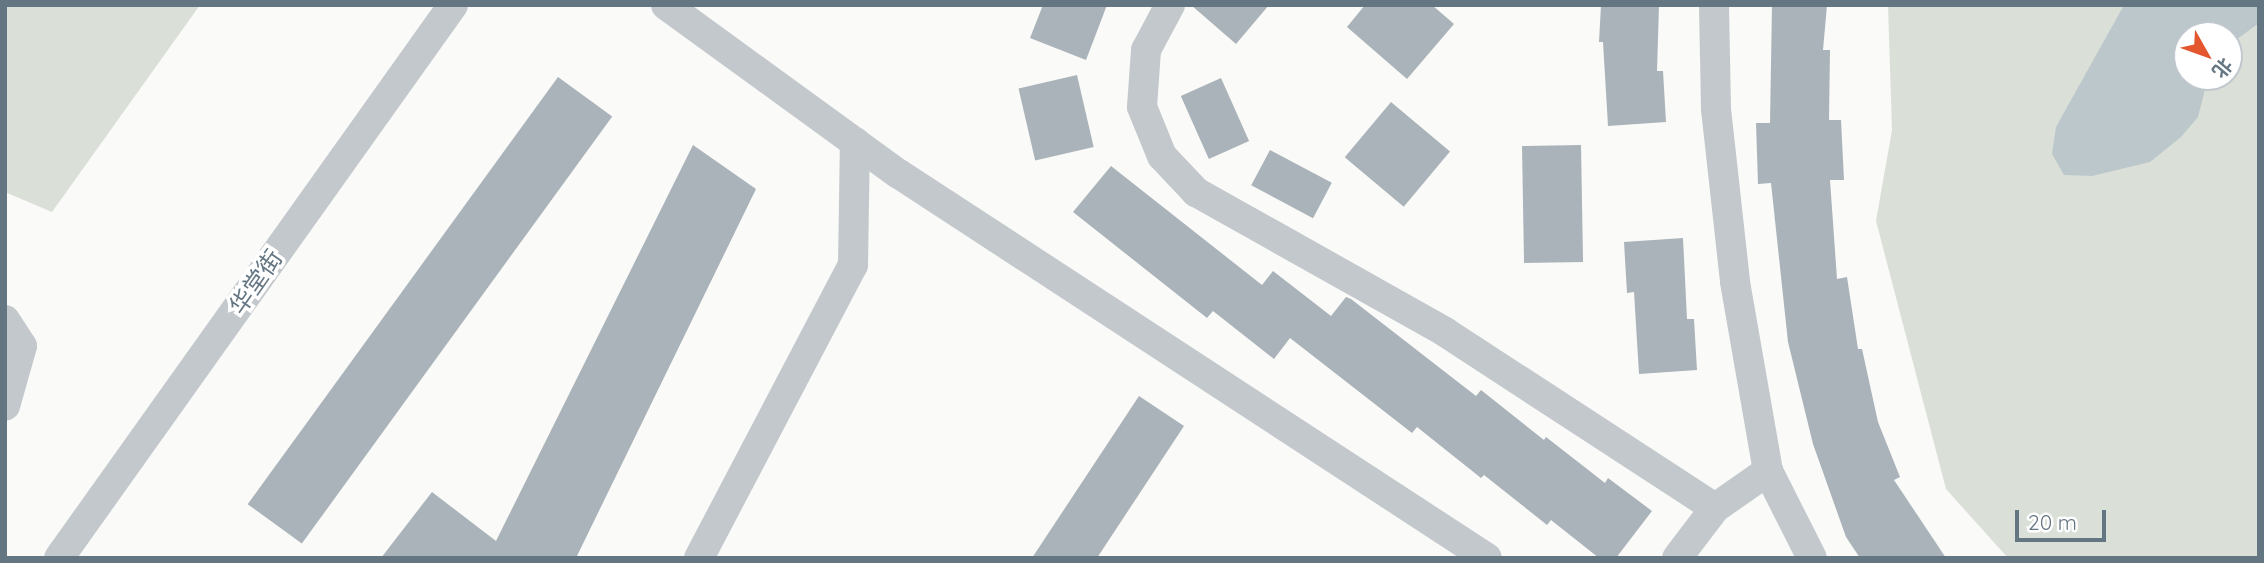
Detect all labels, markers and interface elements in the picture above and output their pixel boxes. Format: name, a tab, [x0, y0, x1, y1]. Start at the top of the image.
north arrow	[2173, 21, 2243, 91]
text: 北	[2207, 53, 2238, 83]
street label: 华堂街	[224, 244, 288, 320]
scale bar	[2019, 496, 2110, 540]
text: 20 m	[2028, 509, 2077, 535]

